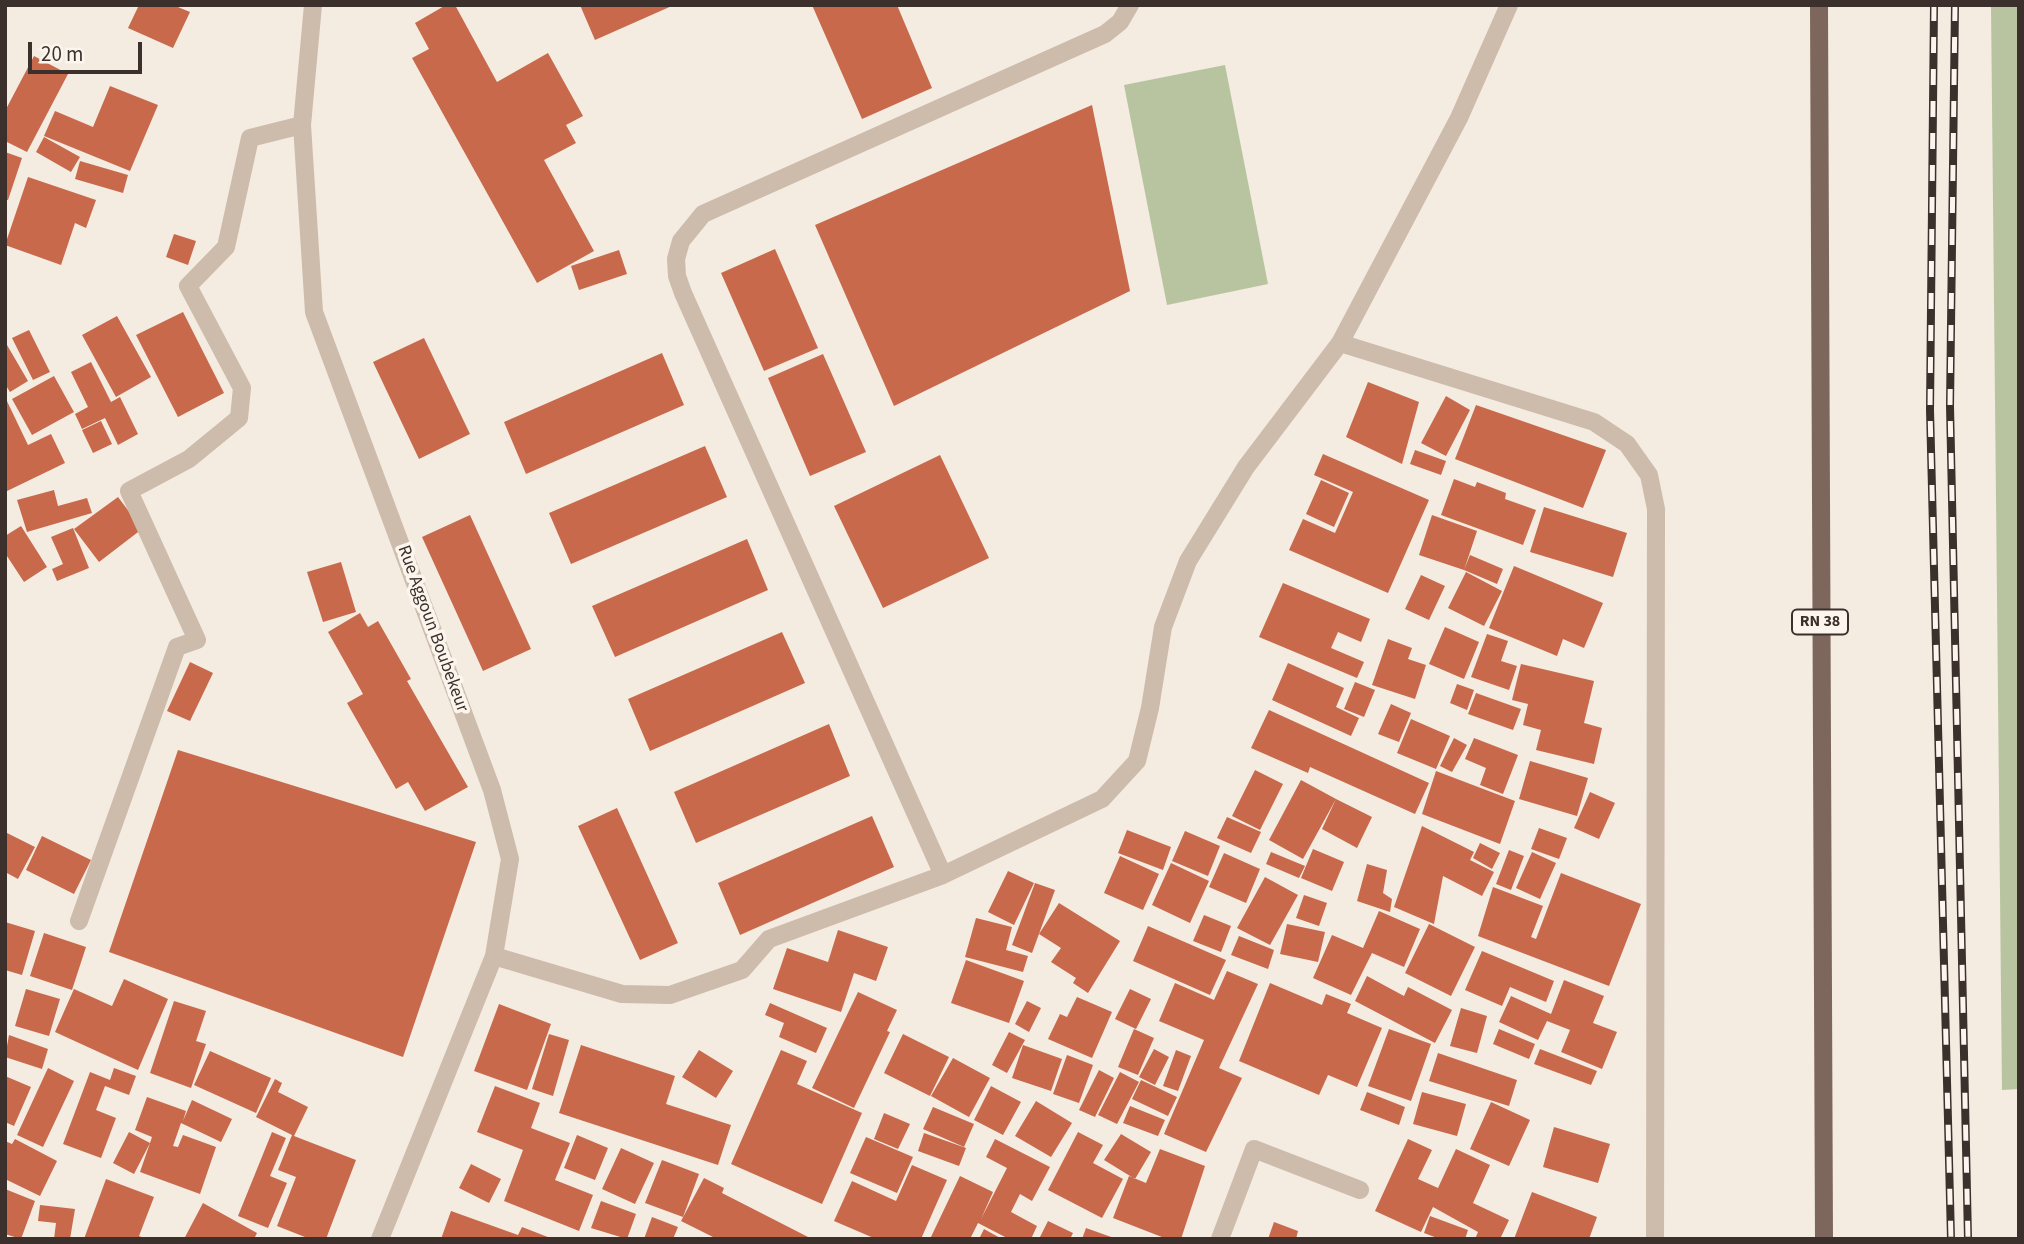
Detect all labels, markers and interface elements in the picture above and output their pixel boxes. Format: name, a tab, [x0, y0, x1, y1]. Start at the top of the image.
scale bar	[32, 28, 145, 72]
text: 20 m	[41, 39, 83, 69]
street label: Rue Aggoun Boubekeur	[392, 543, 472, 715]
road number: RN 38	[1792, 610, 1848, 635]

